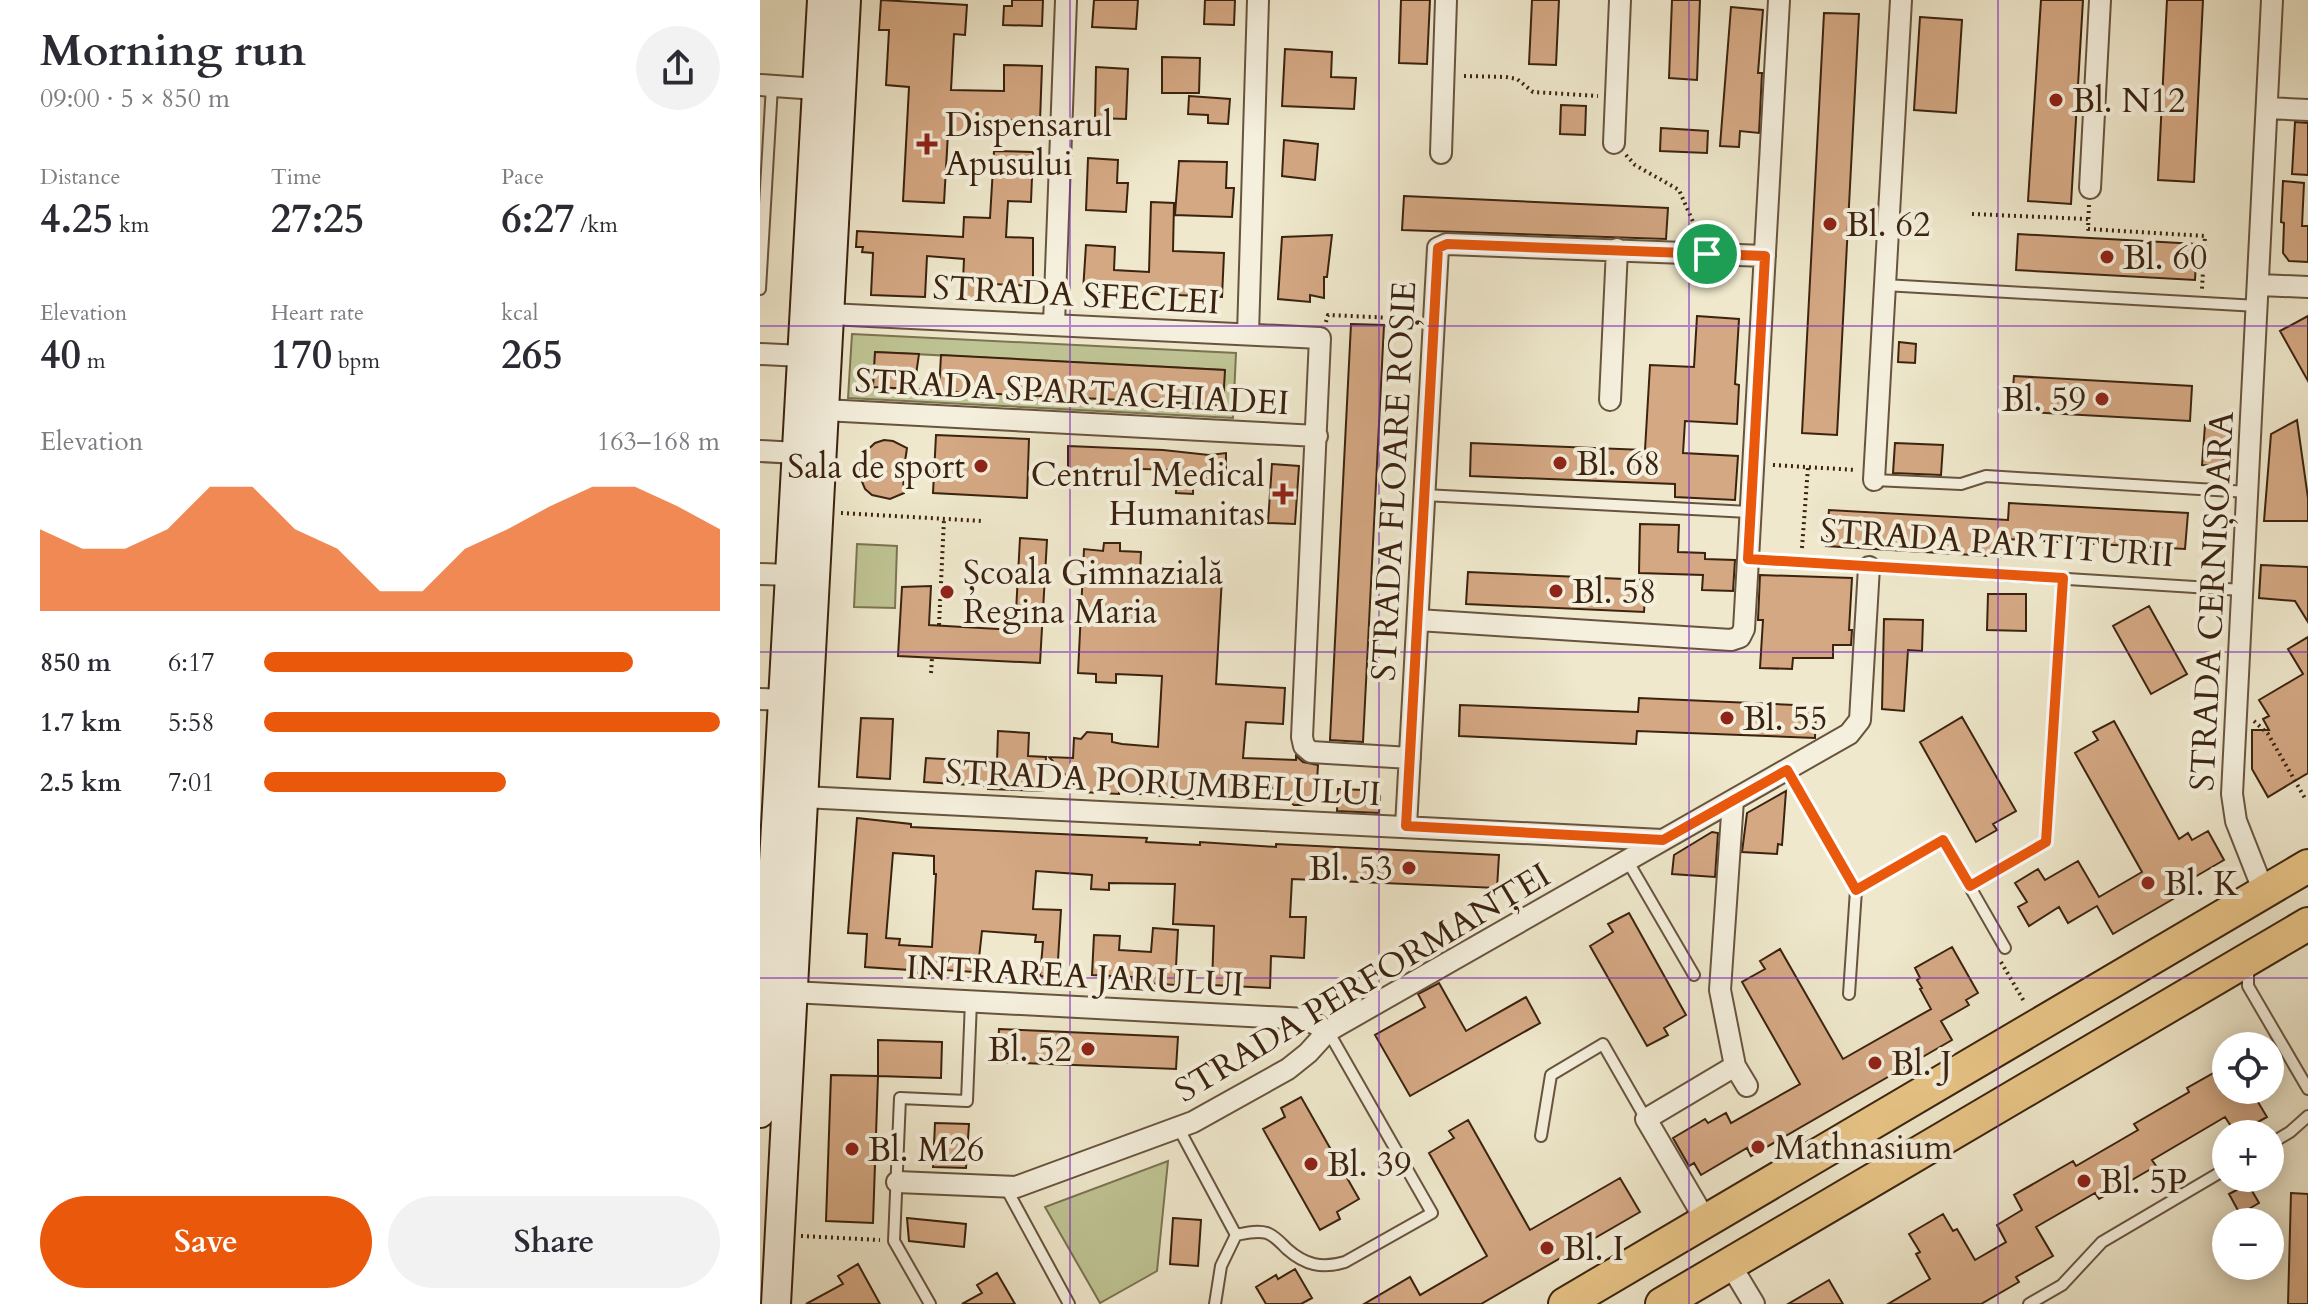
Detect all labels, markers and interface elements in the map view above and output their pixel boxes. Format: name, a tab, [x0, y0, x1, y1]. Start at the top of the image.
text: Morning run	[40, 21, 306, 81]
button: share	[636, 26, 720, 110]
place label: Bl. N12	[2072, 78, 2185, 124]
text: 09:00 · 5 × 850 m	[40, 81, 230, 116]
marker: Bl. N12	[2047, 91, 2065, 109]
place label: Dispensarul Apusului	[945, 102, 1113, 187]
marker: Dispensarul Apusului	[916, 133, 938, 155]
text: Distance	[40, 162, 120, 192]
text: Time	[271, 162, 322, 192]
text: Pace	[501, 162, 544, 192]
text: 4.25	[40, 192, 113, 247]
text: 27:25	[271, 192, 364, 247]
text: 6:27	[501, 192, 574, 247]
place label: Bl. 62	[1846, 202, 1930, 248]
text: km	[113, 210, 149, 240]
text: /km	[574, 210, 618, 240]
marker: Bl. 62	[1821, 215, 1839, 233]
pin	[1673, 220, 1741, 288]
icon: arrive	[1685, 232, 1729, 276]
place label: Bl. 60	[2123, 235, 2207, 281]
marker: Bl. 60	[2098, 248, 2116, 266]
street label: STRADA SFECLEI	[931, 265, 1221, 325]
street label: STRADA FLOARE ROȘIE	[1361, 280, 1427, 682]
text: Elevation	[40, 298, 127, 328]
text: Heart rate	[271, 298, 364, 328]
text: kcal	[501, 298, 538, 328]
text: 40	[40, 328, 81, 383]
text: 170	[271, 328, 332, 383]
text: 265	[501, 328, 563, 383]
text: m	[81, 346, 106, 376]
text: bpm	[332, 346, 380, 376]
street label: STRADA SPARTACHIADEI	[853, 358, 1290, 426]
place label: Bl. 59	[2002, 377, 2086, 423]
marker: Bl. 59	[2093, 390, 2111, 408]
street label: STRADA CERNIȘOARA	[2179, 409, 2245, 792]
text: Elevation	[40, 424, 143, 459]
text: 163–168 m	[597, 424, 720, 459]
place label: Bl. 68	[1576, 441, 1660, 487]
place label: Sala de sport	[787, 444, 965, 490]
place label: Centrul Medical Humanitas	[1031, 452, 1265, 537]
marker: Bl. 68	[1551, 454, 1569, 472]
marker: Sala de sport	[972, 457, 990, 475]
marker: Centrul Medical Humanitas	[1272, 483, 1294, 505]
street label: STRADA PARTITURII	[1818, 508, 2175, 578]
place label: Școala Gimnazială Regina Maria	[963, 550, 1223, 635]
place label: Bl. 58	[1572, 569, 1656, 615]
marker: Bl. 58	[1547, 582, 1565, 600]
marker: Școala Gimnazială Regina Maria	[938, 583, 956, 601]
text: 850 m	[40, 645, 111, 680]
text: 6:17	[168, 645, 215, 680]
place label: Bl. 55	[1743, 696, 1827, 742]
text: 1.7 km	[40, 705, 121, 740]
text: 5:58	[168, 705, 215, 740]
marker: Bl. 55	[1718, 709, 1736, 727]
street label: STRADA PORUMBELULUI	[944, 749, 1382, 817]
text: 2.5 km	[40, 765, 121, 800]
text: 7:01	[168, 765, 215, 800]
place label: Bl. 53	[1309, 846, 1393, 892]
street label: STRADA PERFORMANȚEI	[1166, 852, 1559, 1113]
marker: Bl. 53	[1400, 859, 1418, 877]
place label: Bl. K	[2164, 861, 2240, 907]
marker: Bl. K	[2139, 874, 2157, 892]
street label: INTRAREA JARULUI	[905, 944, 1245, 1008]
place label: Bl. 52	[988, 1027, 1072, 1073]
map controls	[2212, 1032, 2284, 1280]
button: locate	[2212, 1032, 2284, 1104]
marker: Bl. 52	[1079, 1040, 1097, 1058]
place label: Bl. J	[1891, 1041, 1952, 1087]
marker: Bl. J	[1866, 1054, 1884, 1072]
button: +	[2212, 1120, 2284, 1192]
place label: Mathnasium	[1774, 1125, 1953, 1171]
place label: Bl. M26	[868, 1127, 984, 1173]
marker: Mathnasium	[1749, 1138, 1767, 1156]
marker: Bl. M26	[843, 1140, 861, 1158]
place label: Bl. 39	[1327, 1142, 1411, 1188]
marker: Bl. 39	[1302, 1155, 1320, 1173]
place label: Bl. 5P	[2100, 1159, 2187, 1205]
marker: Bl. 5P	[2075, 1172, 2093, 1190]
button: Save	[40, 1196, 372, 1288]
button: Share	[388, 1196, 720, 1288]
button: −	[2212, 1208, 2284, 1280]
place label: Bl. I	[1563, 1226, 1624, 1272]
marker: Bl. I	[1538, 1239, 1556, 1257]

